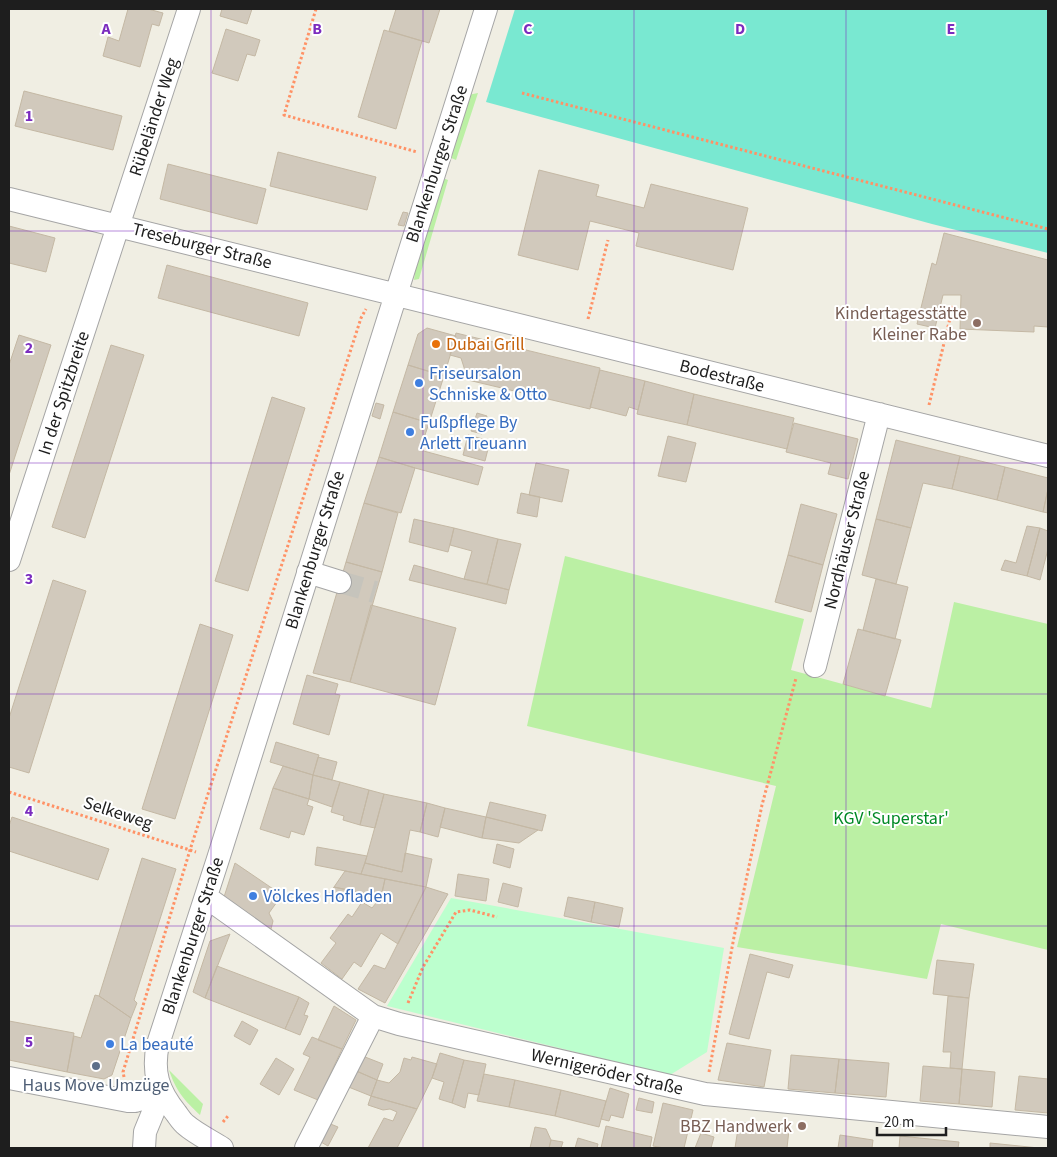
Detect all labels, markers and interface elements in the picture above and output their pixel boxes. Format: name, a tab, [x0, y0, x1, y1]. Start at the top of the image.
text: A	[100, 18, 111, 40]
text: B	[312, 18, 322, 40]
text: C	[523, 18, 533, 40]
text: D	[735, 18, 745, 40]
text: E	[947, 18, 955, 40]
street label: Rübeländer Weg	[123, 55, 185, 179]
street label: Blankenburger Straße	[400, 82, 474, 246]
text: 1	[25, 105, 33, 127]
street label: Treseburger Straße	[130, 217, 275, 275]
place label: Kindertagesstätte Kleiner Rabe	[835, 301, 967, 347]
marker: Kindertagesstätte Kleiner Rabe	[971, 317, 983, 329]
street label: In der Spitzbreite	[32, 328, 96, 458]
place label: Dubai Grill	[446, 332, 525, 357]
text: 2	[25, 337, 33, 359]
marker: Dubai Grill	[430, 338, 442, 350]
street label: Bodestraße	[677, 353, 767, 399]
place label: Friseursalon Schniske & Otto	[429, 361, 547, 407]
marker: Friseursalon Schniske & Otto	[413, 377, 425, 389]
place label: Fußpflege By Arlett Treuann	[420, 410, 527, 456]
marker: Fußpflege By Arlett Treuann	[404, 426, 416, 438]
street label: Blankenburger Straße	[279, 468, 351, 632]
street label: Nordhäuser Straße	[818, 468, 876, 612]
text: 3	[25, 568, 33, 590]
street label: Selkeweg	[80, 790, 156, 836]
text: 4	[25, 800, 34, 822]
park label: KGV 'Superstar'	[833, 806, 949, 831]
street label: Blankenburger Straße	[156, 854, 230, 1018]
place label: Völckes Hofladen	[263, 884, 392, 909]
marker: Völckes Hofladen	[247, 890, 259, 902]
text: 5	[25, 1031, 33, 1053]
place label: La beauté	[120, 1032, 194, 1057]
marker: La beauté	[104, 1038, 116, 1050]
street label: Wernigeröder Straße	[528, 1042, 686, 1102]
marker: Haus Move Umzüge	[90, 1060, 102, 1072]
place label: Haus Move Umzüge	[23, 1073, 170, 1098]
scale bar	[877, 1104, 946, 1136]
text: 20 m	[884, 1112, 914, 1133]
place label: BBZ Handwerk	[680, 1114, 792, 1139]
marker: BBZ Handwerk	[796, 1120, 808, 1132]

